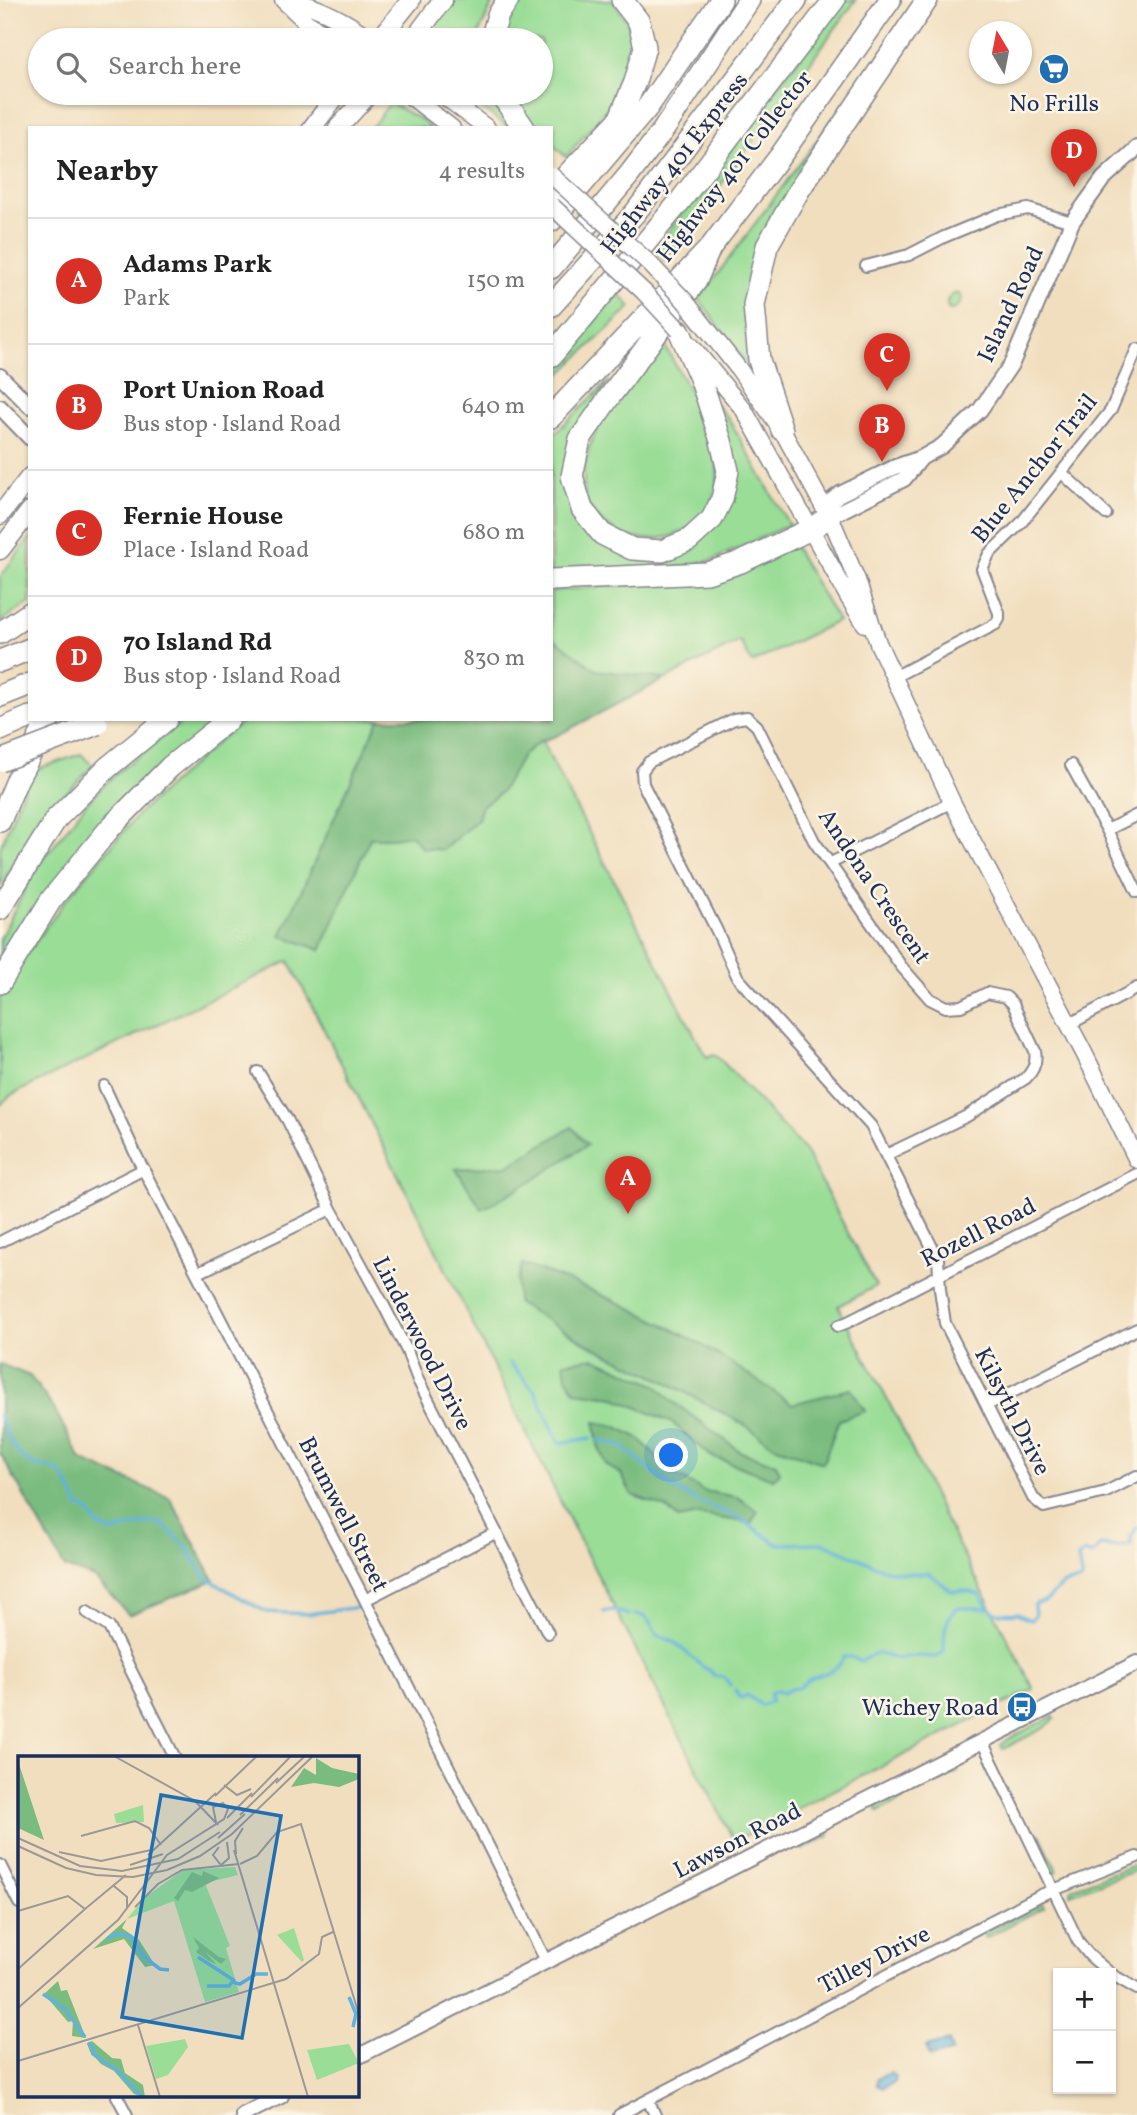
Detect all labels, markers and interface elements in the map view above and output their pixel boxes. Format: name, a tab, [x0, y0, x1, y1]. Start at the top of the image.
north arrow	[969, 21, 1032, 84]
search box	[28, 28, 553, 105]
icon: search	[52, 48, 90, 86]
text: Search here	[108, 49, 241, 85]
supermarket icon: No Frills	[1037, 52, 1071, 86]
street label: Highway 401 Collector	[650, 64, 822, 271]
street label: Highway 401 Express	[594, 66, 758, 262]
place label: No Frills	[1009, 88, 1099, 122]
pin: D	[1051, 129, 1097, 187]
text: Nearby	[56, 151, 158, 193]
text: 4 results	[439, 156, 525, 188]
street label: Island Road	[970, 241, 1054, 369]
text: Adams Park	[123, 247, 272, 283]
text: A	[71, 265, 87, 297]
text: 150 m	[467, 265, 525, 297]
text: Park	[123, 283, 170, 315]
pin: C	[864, 333, 910, 391]
text: Port Union Road	[123, 373, 325, 409]
street label: Blue Anchor Trail	[964, 387, 1107, 551]
text: B	[71, 391, 87, 423]
text: 640 m	[462, 391, 525, 423]
pin: B	[859, 404, 905, 462]
text: Bus stop · Island Road	[123, 409, 341, 441]
text: Fernie House	[123, 499, 283, 535]
text: C	[72, 517, 86, 549]
text: 680 m	[463, 517, 525, 549]
text: Place · Island Road	[123, 535, 309, 567]
text: 70 Island Rd	[123, 625, 272, 661]
text: D	[71, 643, 87, 675]
text: 830 m	[463, 643, 525, 675]
text: Bus stop · Island Road	[123, 661, 341, 693]
street label: Andona Crescent	[809, 803, 938, 972]
pin: A	[605, 1156, 651, 1214]
street label: Rozell Road	[915, 1190, 1043, 1277]
street label: Linderwood Drive	[363, 1251, 480, 1437]
street label: Kilsyth Drive	[964, 1342, 1058, 1482]
street label: Brumwell Street	[288, 1431, 396, 1599]
your location	[654, 1438, 688, 1472]
bus stop icon: Wichey Road	[1005, 1690, 1039, 1724]
place label: Wichey Road	[862, 1692, 999, 1726]
inset map	[18, 1756, 359, 2098]
street label: Lawson Road	[668, 1795, 808, 1889]
street label: Tilley Drive	[813, 1918, 937, 2003]
map controls	[1053, 1968, 1116, 2094]
button: +	[1053, 1968, 1116, 2031]
button: −	[1053, 2031, 1116, 2094]

